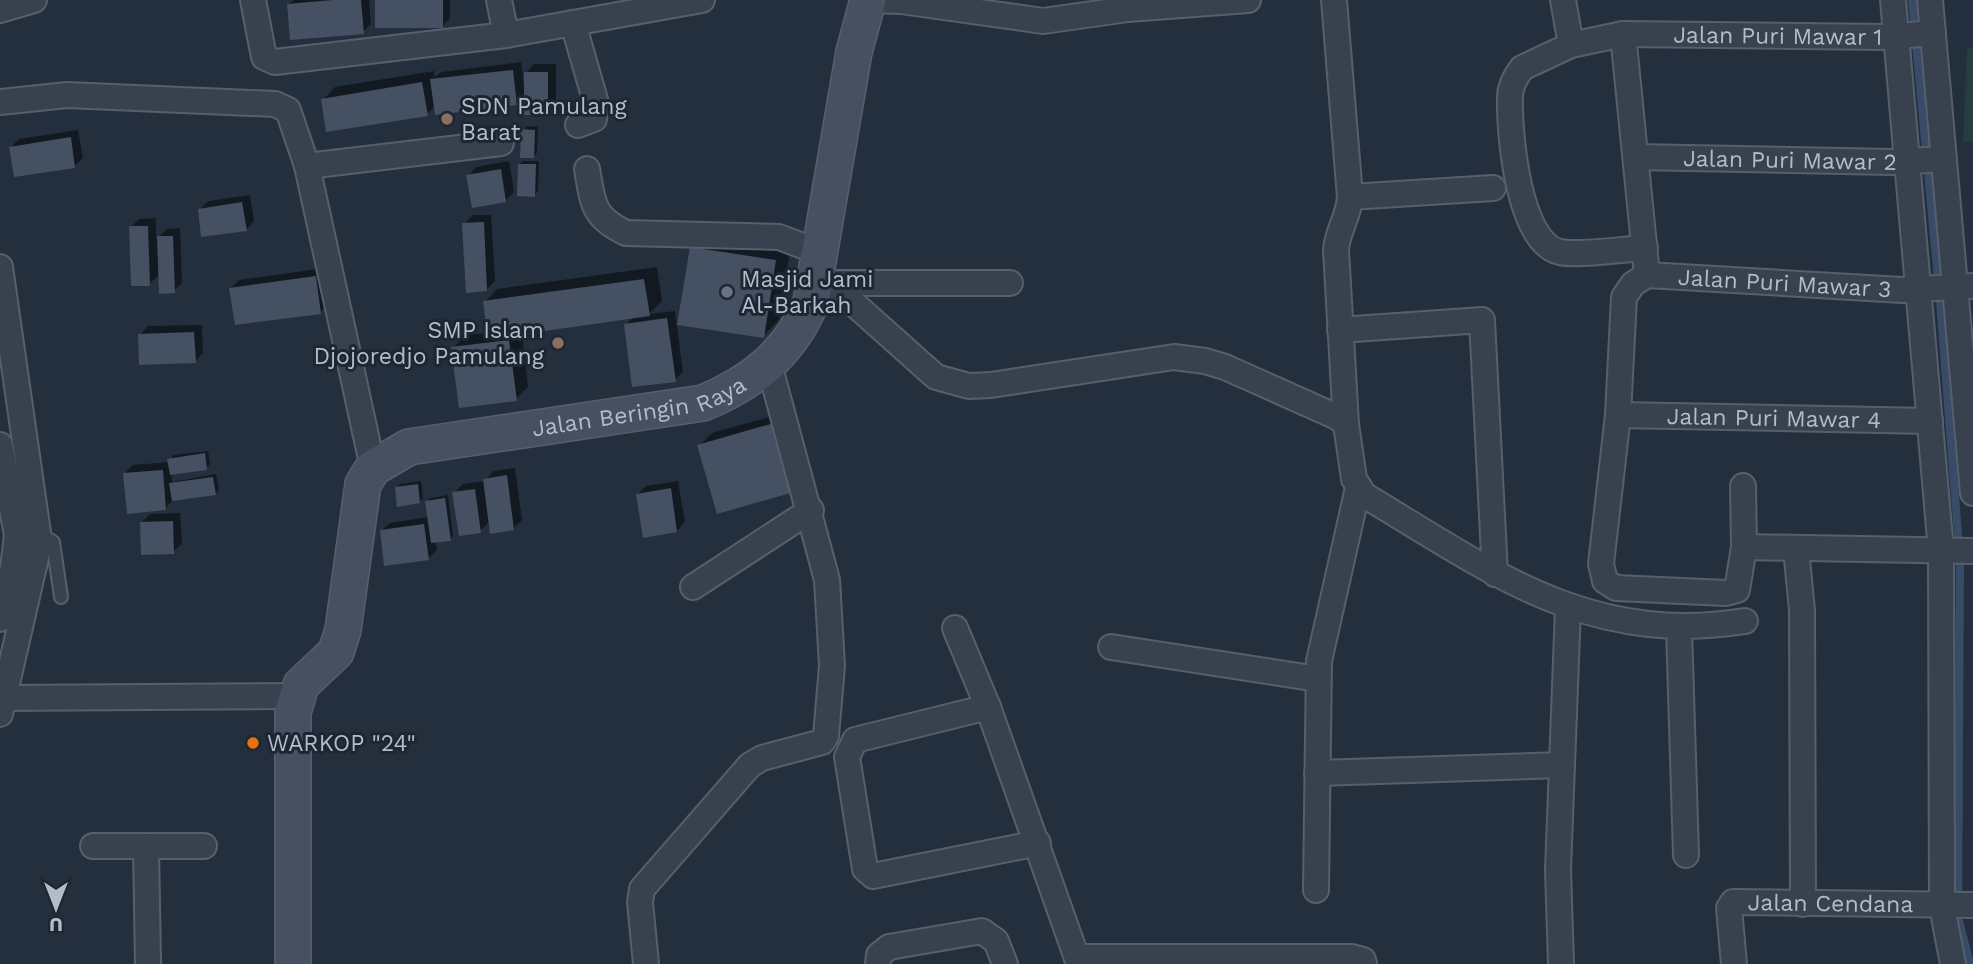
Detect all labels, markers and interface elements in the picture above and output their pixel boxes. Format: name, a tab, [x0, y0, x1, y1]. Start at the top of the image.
street label: Jalan Puri Mawar 1	[1673, 22, 1882, 51]
place label: SDN Pamulang Barat	[461, 93, 628, 146]
marker: SDN Pamulang Barat	[439, 111, 455, 127]
street label: Jalan Puri Mawar 2	[1683, 145, 1897, 176]
street label: Jalan Puri Mawar 3	[1677, 264, 1892, 303]
place label: Masjid Jami Al-Barkah	[741, 266, 873, 319]
marker: Masjid Jami Al-Barkah	[719, 284, 735, 300]
place label: SMP Islam Djojoredjo Pamulang	[314, 317, 545, 370]
marker: SMP Islam Djojoredjo Pamulang	[550, 335, 566, 351]
street label: Jalan Beringin Raya	[530, 371, 751, 442]
street label: Jalan Puri Mawar 4	[1666, 403, 1881, 434]
place label: WARKOP "24"	[267, 730, 416, 757]
marker: WARKOP "24"	[245, 735, 261, 751]
north arrow	[21, 873, 91, 943]
street label: Jalan Cendana	[1747, 889, 1914, 918]
text: U	[49, 913, 63, 936]

